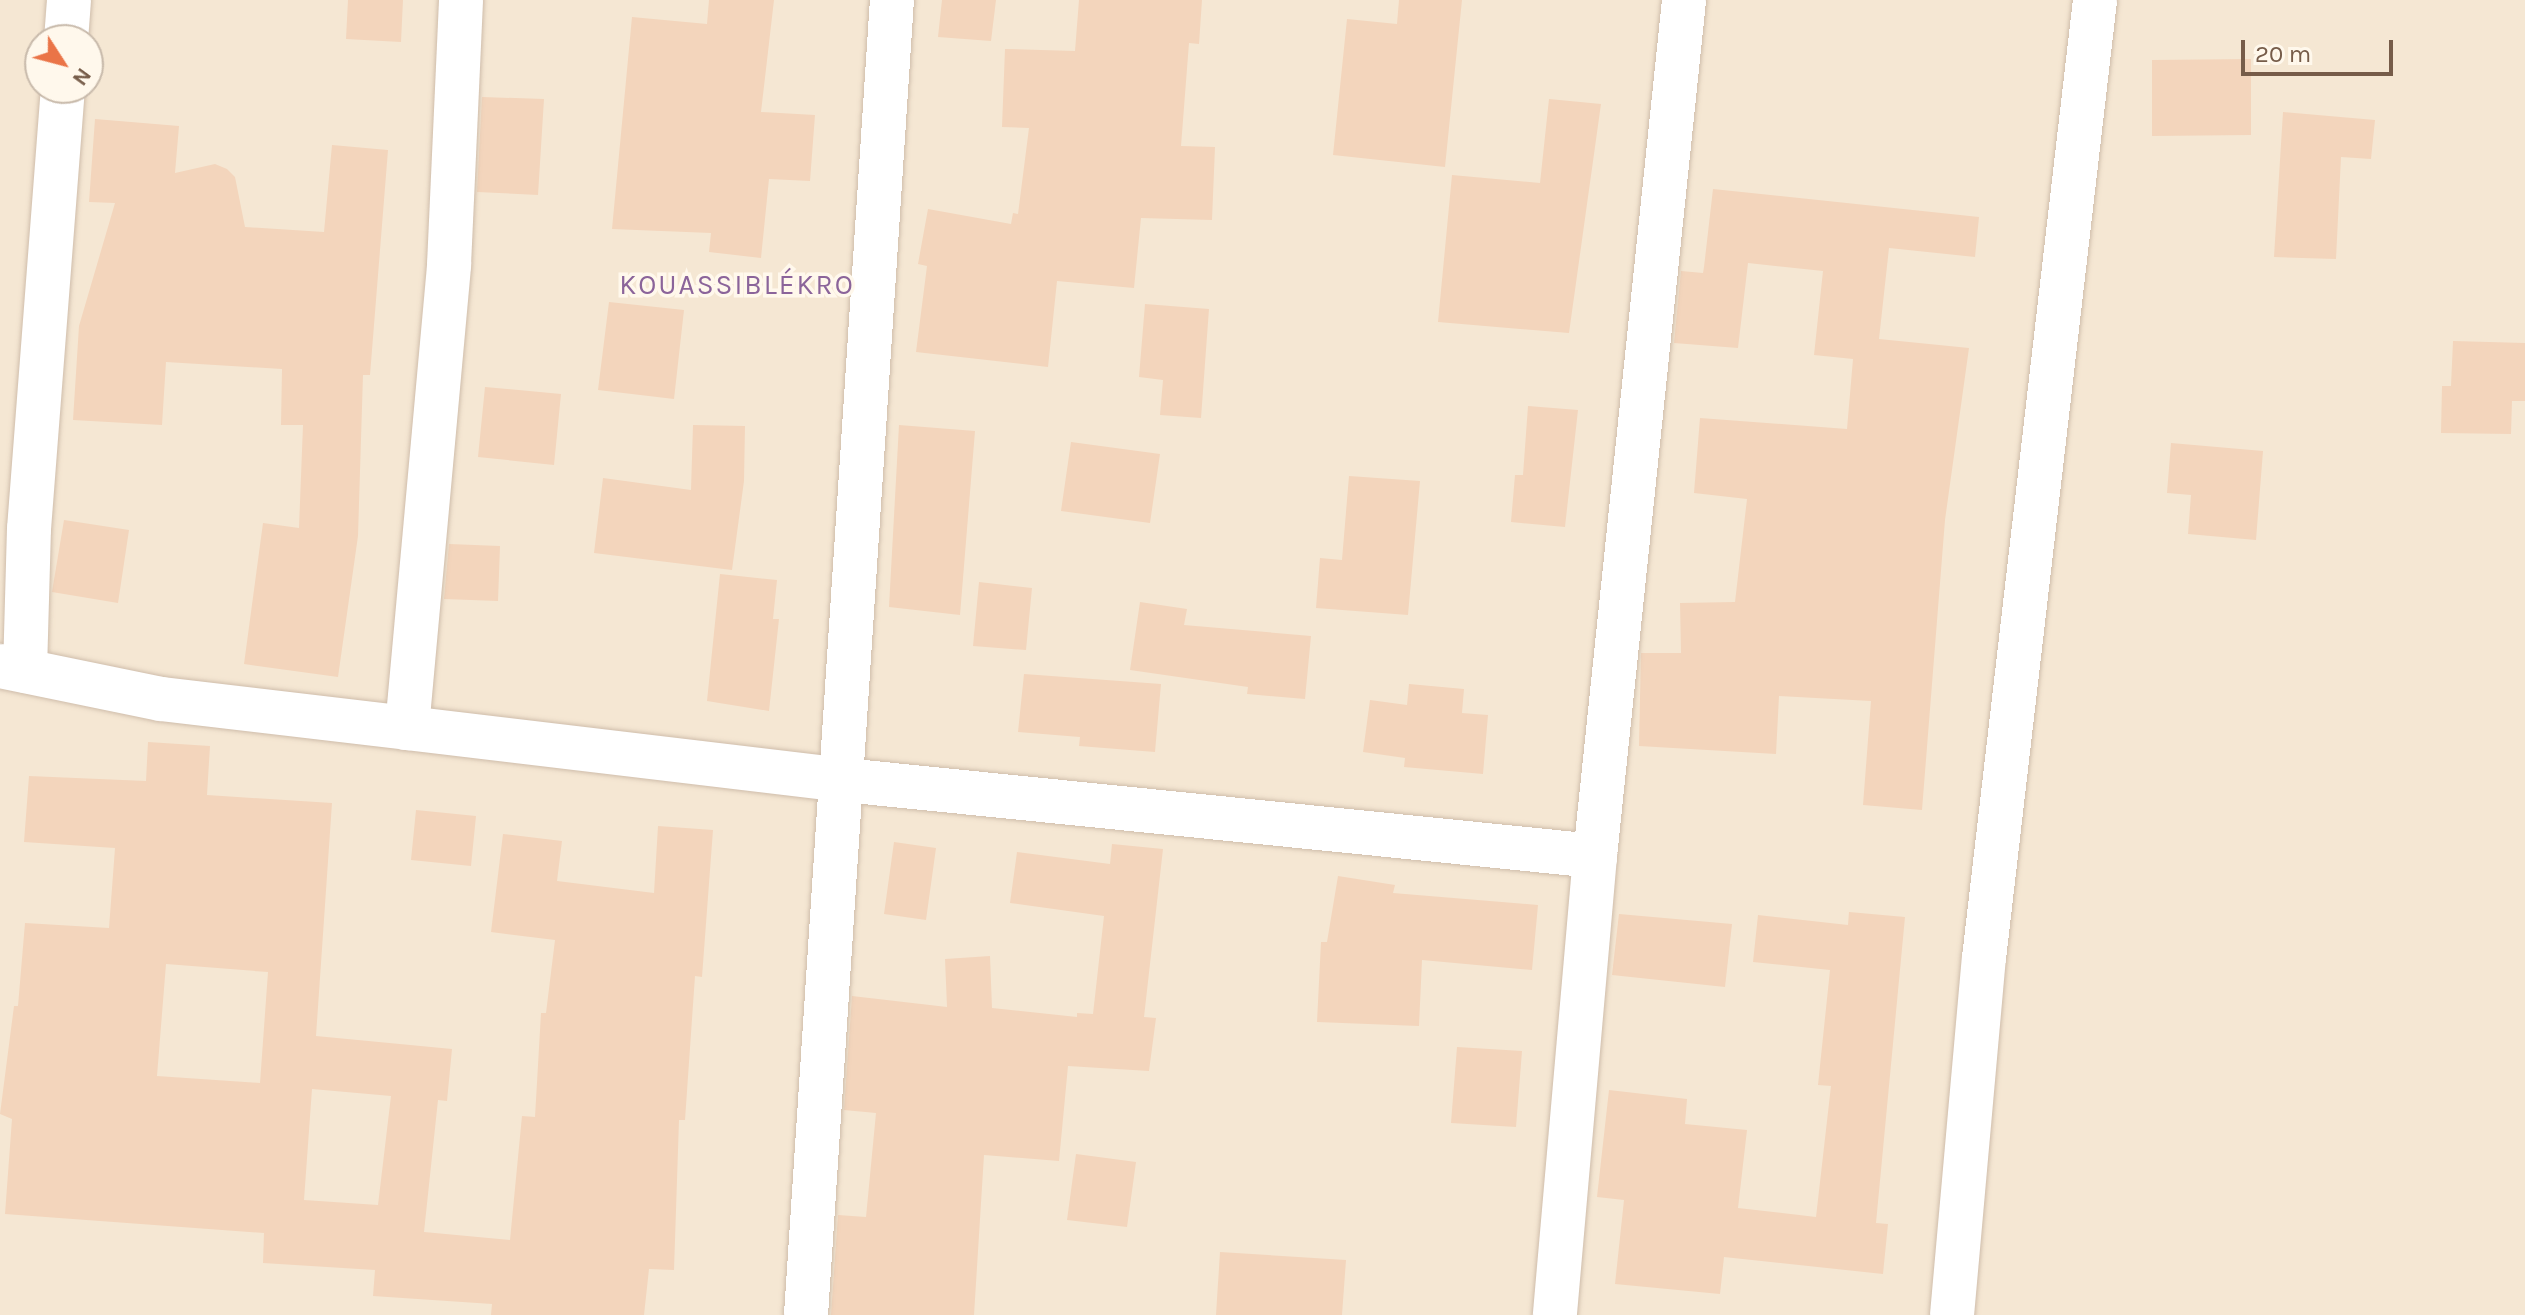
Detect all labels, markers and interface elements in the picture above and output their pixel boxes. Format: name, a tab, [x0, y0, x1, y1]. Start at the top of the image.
north arrow	[24, 24, 104, 104]
scale bar	[2245, 24, 2397, 74]
text: 20 m	[2255, 40, 2311, 68]
text: N	[67, 63, 97, 91]
district label: KOUASSIBLÉKRO	[619, 268, 855, 302]

